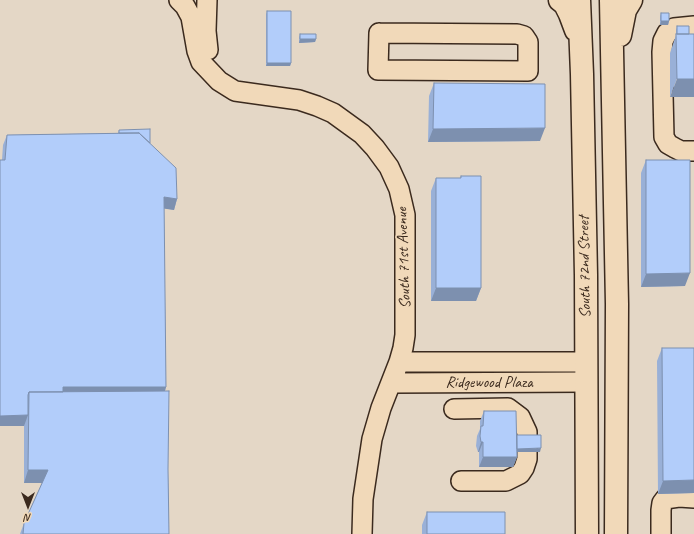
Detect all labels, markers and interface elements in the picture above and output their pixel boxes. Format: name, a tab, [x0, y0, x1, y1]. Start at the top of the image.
street label: South 71st Avenue	[393, 207, 415, 309]
street label: South 72nd Street	[575, 216, 595, 318]
street label: Ridgewood Plaza	[445, 373, 533, 393]
north arrow	[8, 486, 48, 526]
text: N	[25, 511, 31, 525]

